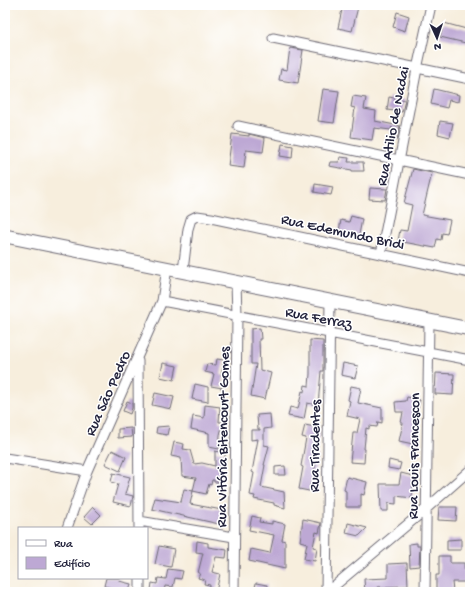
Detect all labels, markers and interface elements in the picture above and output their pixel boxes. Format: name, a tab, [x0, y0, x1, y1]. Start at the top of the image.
north arrow	[417, 18, 457, 58]
text: N	[434, 40, 441, 52]
street label: Rua Atilio de Nadai	[374, 65, 414, 188]
street label: Rua Edemundo Bridi	[279, 211, 406, 255]
street label: Rua Ferraz	[284, 304, 354, 334]
street label: Rua Vitória Bitencourt Gomes	[213, 346, 235, 528]
street label: Rua São Pedro	[82, 348, 136, 439]
street label: Rua Louis Francescon	[405, 393, 425, 519]
street label: Rua Tiradentes	[306, 399, 326, 492]
legend	[18, 527, 148, 579]
text: Rua	[54, 538, 73, 552]
text: Edifício	[54, 558, 90, 572]

